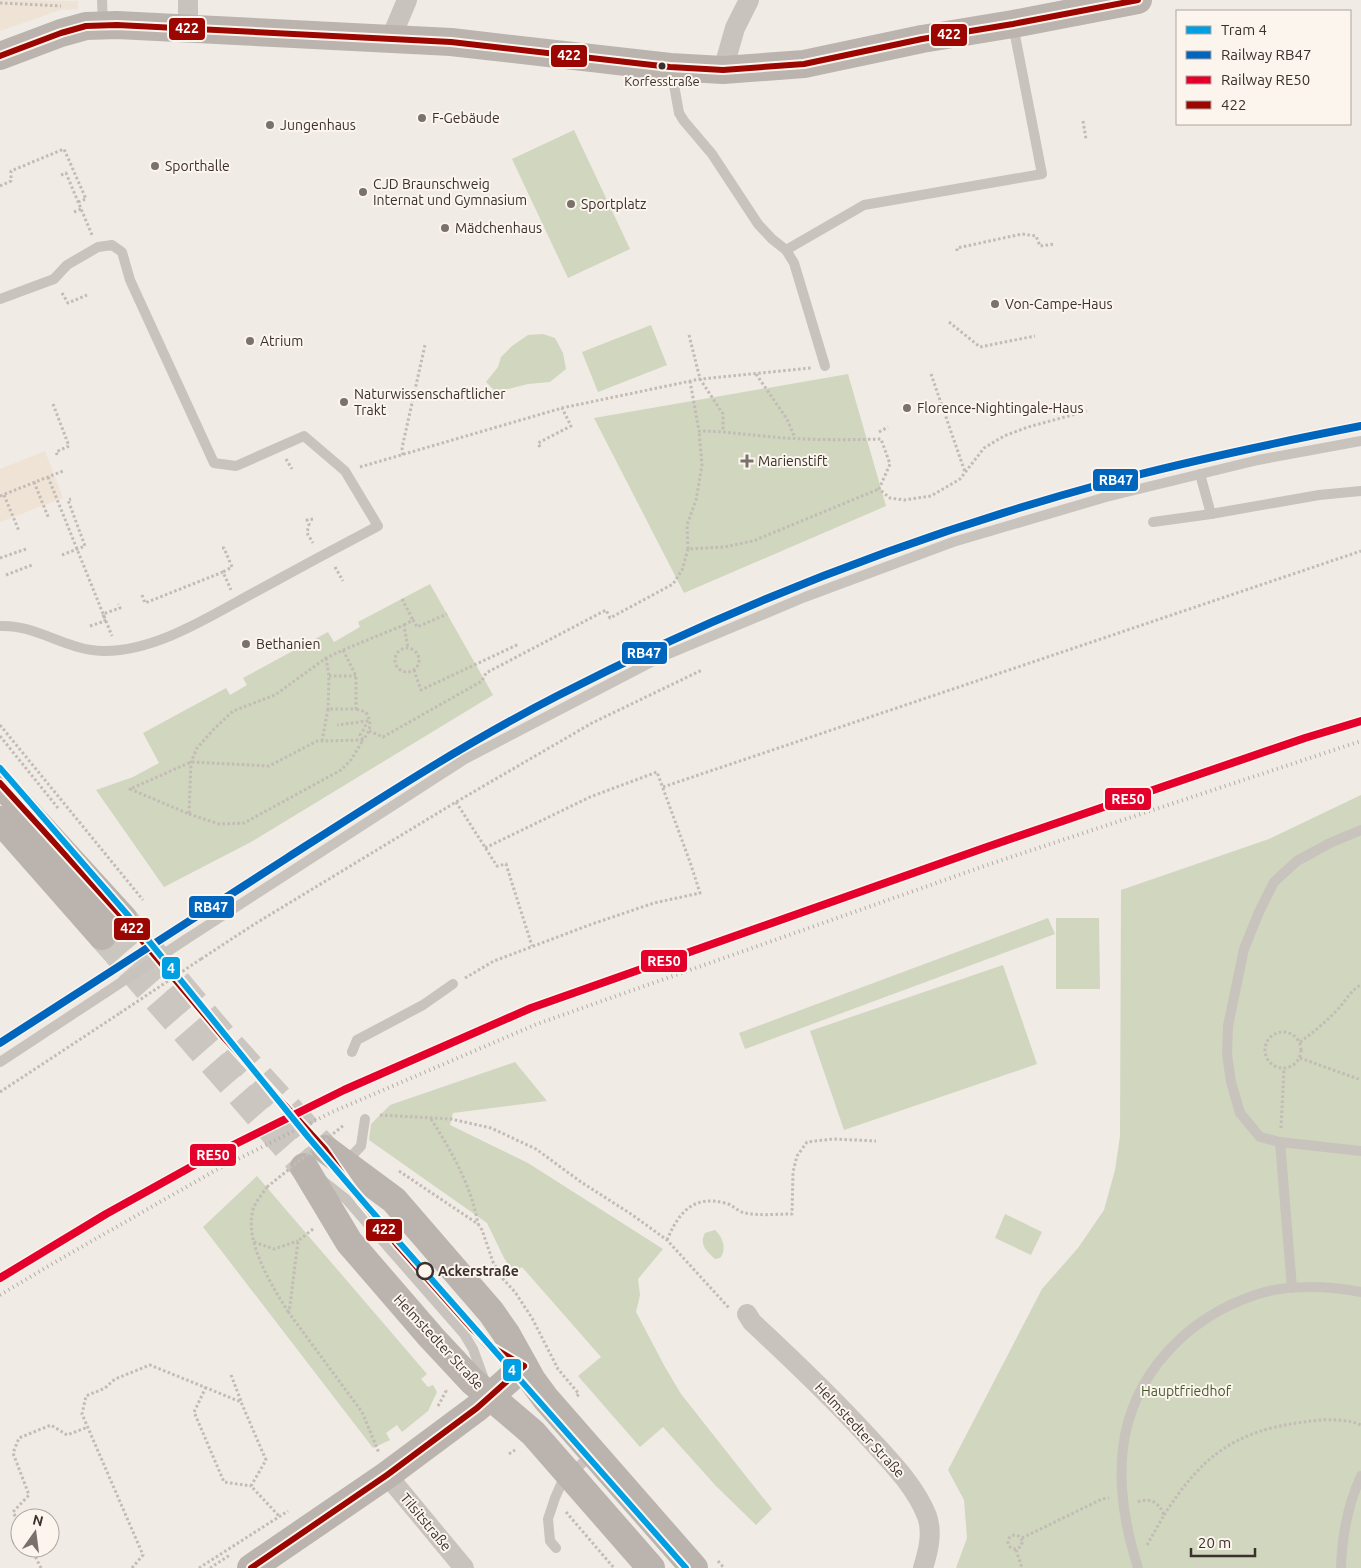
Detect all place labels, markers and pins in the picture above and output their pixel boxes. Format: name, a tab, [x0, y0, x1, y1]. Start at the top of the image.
marker: Korfesstraße	[657, 61, 667, 71]
place label: Korfesstraße	[624, 74, 700, 88]
place label: F-Gebäude	[432, 110, 500, 126]
marker: F-Gebäude	[416, 112, 428, 124]
place label: Jungenhaus	[280, 117, 356, 133]
marker: Jungenhaus	[264, 119, 276, 131]
place label: Sporthalle	[165, 158, 230, 174]
marker: Sporthalle	[149, 160, 161, 172]
place label: CJD Braunschweig Internat und Gymnasium	[373, 176, 527, 208]
marker: CJD Braunschweig Internat und Gymnasium	[357, 186, 369, 198]
place label: Sportplatz	[581, 196, 647, 212]
marker: Sportplatz	[565, 198, 577, 210]
place label: Mädchenhaus	[455, 220, 542, 236]
marker: Mädchenhaus	[439, 222, 451, 234]
place label: Von-Campe-Haus	[1005, 296, 1113, 312]
marker: Von-Campe-Haus	[989, 298, 1001, 310]
place label: Atrium	[260, 333, 303, 349]
marker: Atrium	[244, 335, 256, 347]
place label: Naturwissenschaftlicher Trakt	[354, 386, 506, 418]
marker: Naturwissenschaftlicher Trakt	[338, 396, 350, 408]
place label: Florence-Nightingale-Haus	[917, 400, 1084, 416]
marker: Florence-Nightingale-Haus	[901, 402, 913, 414]
place label: Marienstift	[758, 453, 828, 469]
marker: Marienstift	[740, 454, 754, 468]
place label: Bethanien	[256, 636, 320, 652]
marker: Bethanien	[240, 638, 252, 650]
marker: Ackerstraße	[416, 1262, 434, 1280]
place label: Ackerstraße	[438, 1263, 519, 1279]

